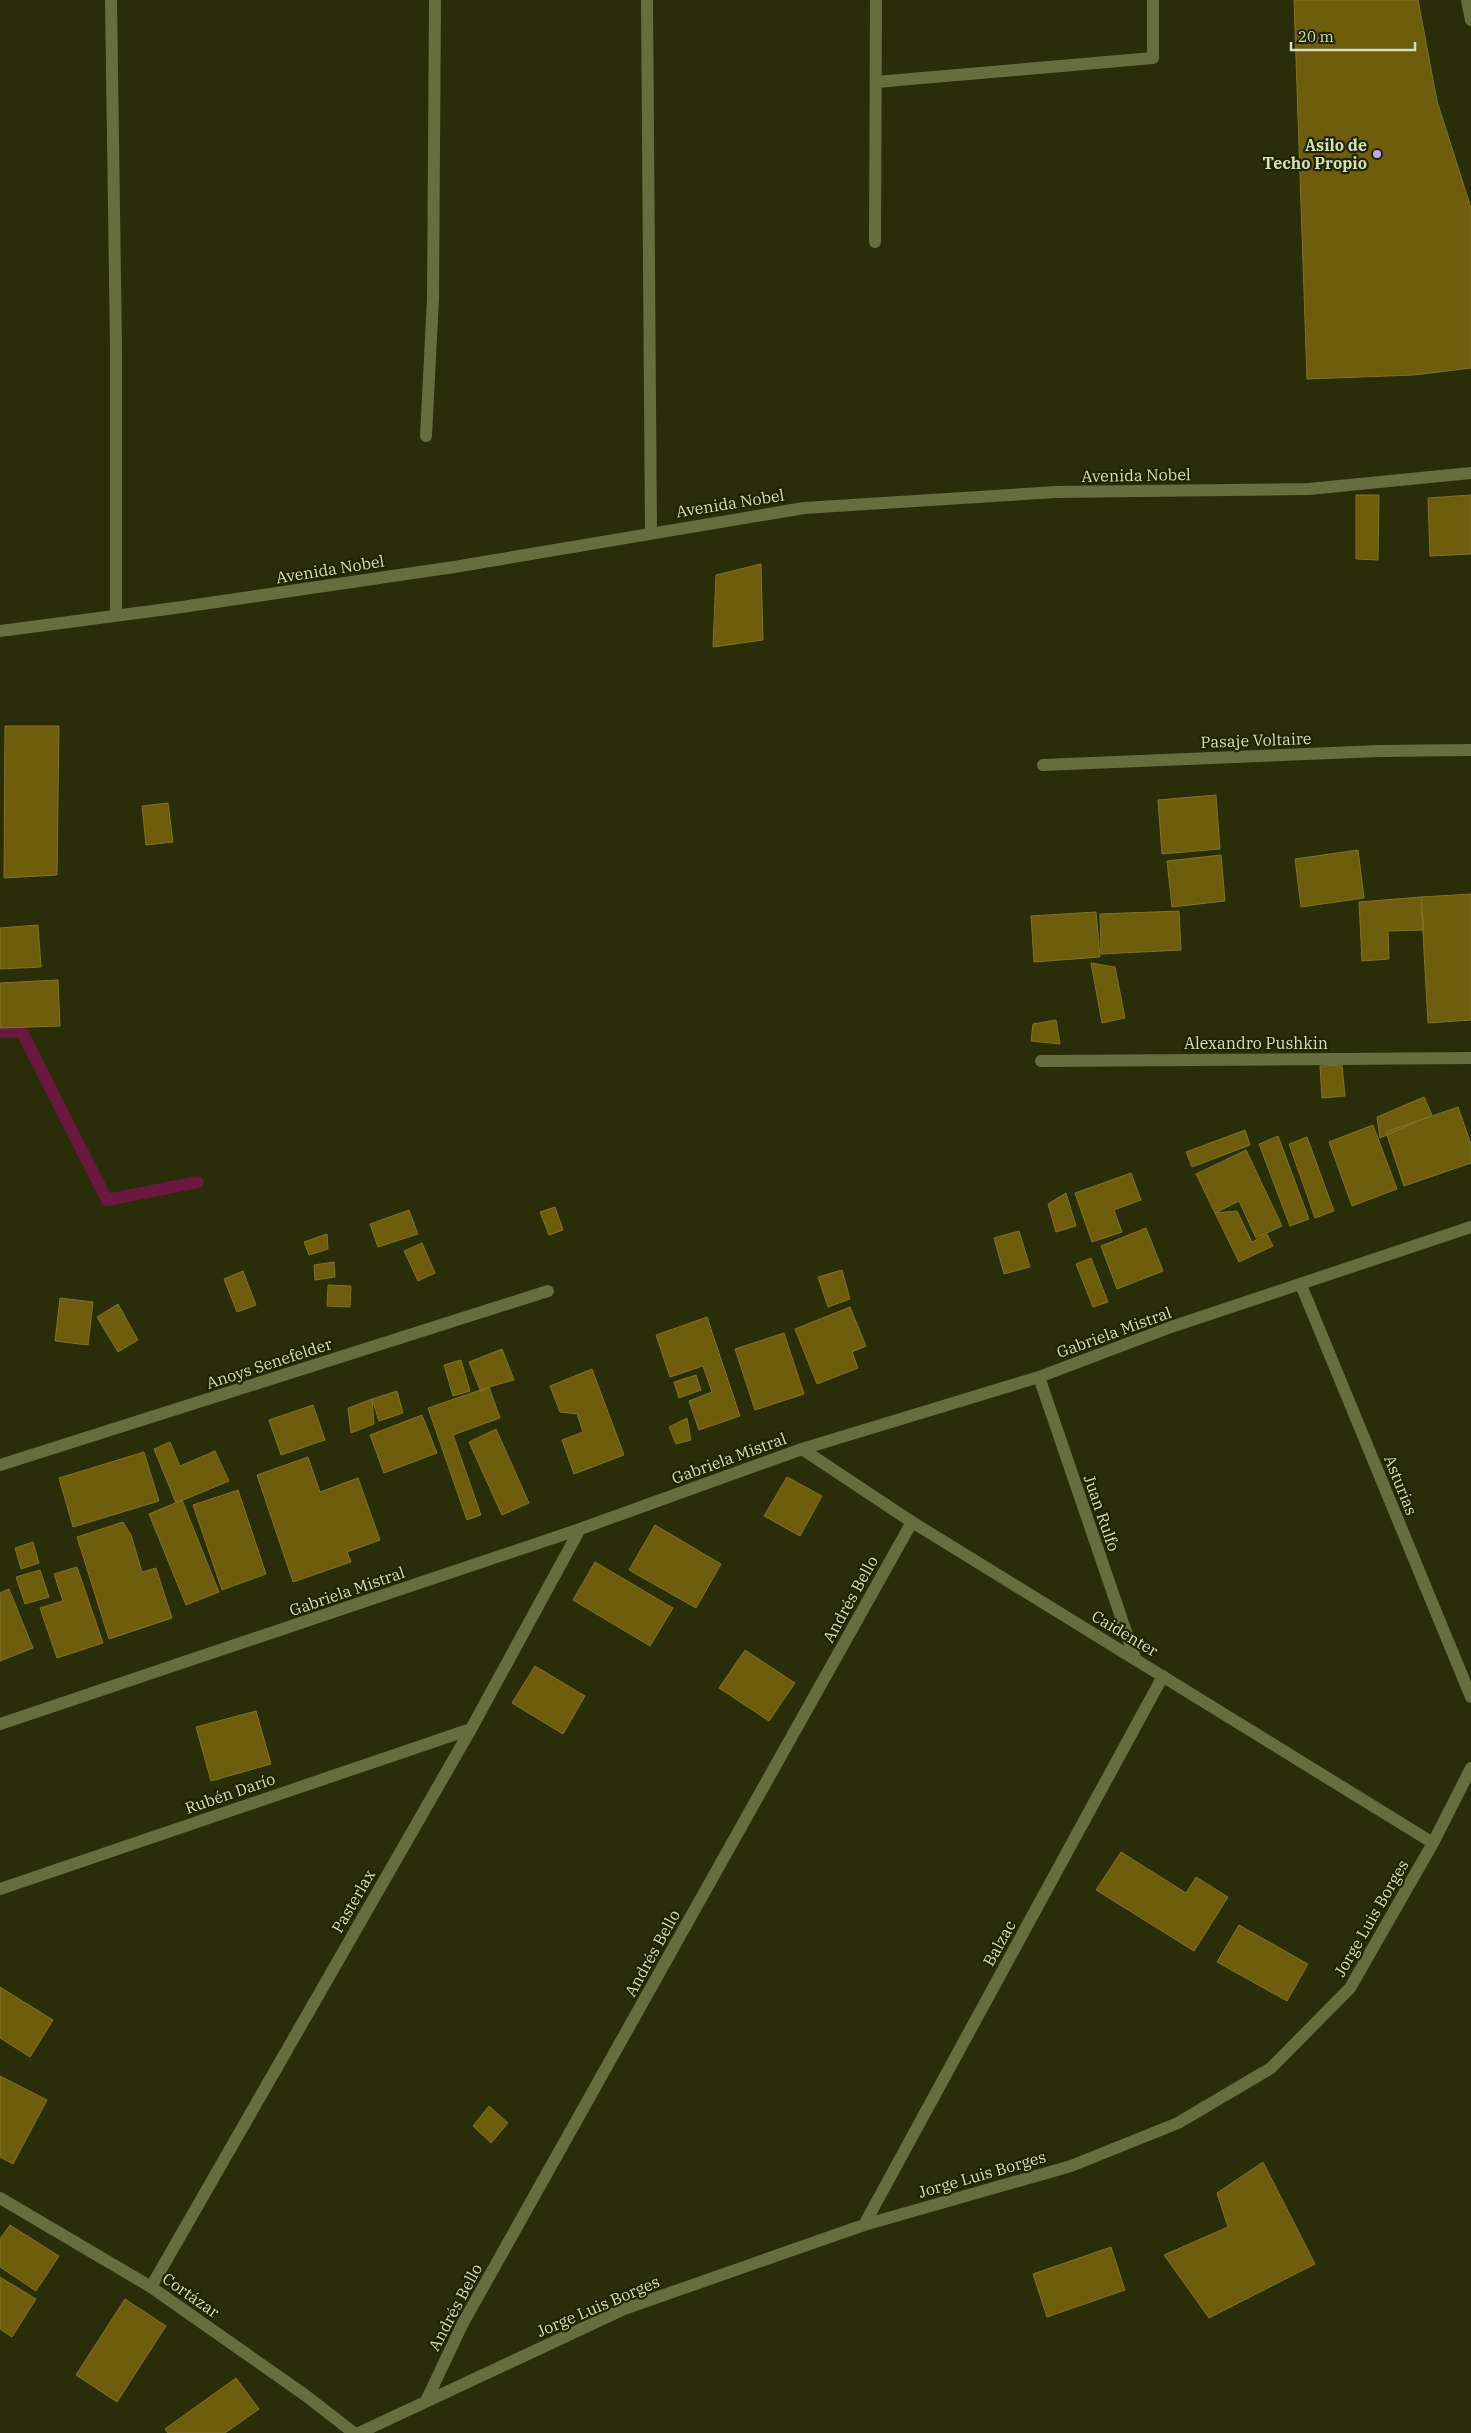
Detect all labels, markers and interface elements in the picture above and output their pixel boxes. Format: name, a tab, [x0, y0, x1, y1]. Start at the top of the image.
scale bar	[1291, 20, 1415, 52]
text: 20 m	[1298, 27, 1334, 46]
place label: Asilo de Techo Propio	[1263, 135, 1367, 173]
marker: Asilo de Techo Propio	[1371, 148, 1383, 160]
street label: Avenida Nobel	[1081, 464, 1191, 486]
street label: Avenida Nobel	[674, 485, 786, 521]
street label: Avenida Nobel	[274, 551, 386, 587]
street label: Pasaje Voltaire	[1200, 728, 1312, 752]
street label: Alexandro Pushkin	[1184, 1033, 1328, 1053]
street label: Gabriela Mistral	[1054, 1302, 1174, 1362]
street label: Anoys Senefelder	[204, 1333, 334, 1393]
street label: Gabriela Mistral	[669, 1428, 789, 1488]
street label: Asturias	[1380, 1452, 1422, 1518]
street label: Juan Rulfo	[1080, 1472, 1124, 1554]
street label: Andrés Bello	[818, 1552, 882, 1646]
street label: Gabriela Mistral	[287, 1562, 408, 1620]
street label: Caidenter	[1088, 1605, 1162, 1661]
street label: Rubén Darío	[182, 1768, 278, 1818]
street label: Jorge Luis Borges	[1329, 1856, 1413, 1980]
street label: Pasterlax	[327, 1866, 379, 1936]
street label: Andrés Bello	[620, 1906, 684, 2000]
street label: Balzac	[978, 1917, 1020, 1969]
street label: Jorge Luis Borges	[916, 2146, 1048, 2202]
street label: Andrés Bello	[424, 2260, 486, 2354]
street label: Cortázar	[159, 2268, 223, 2322]
street label: Jorge Luis Borges	[533, 2271, 663, 2341]

